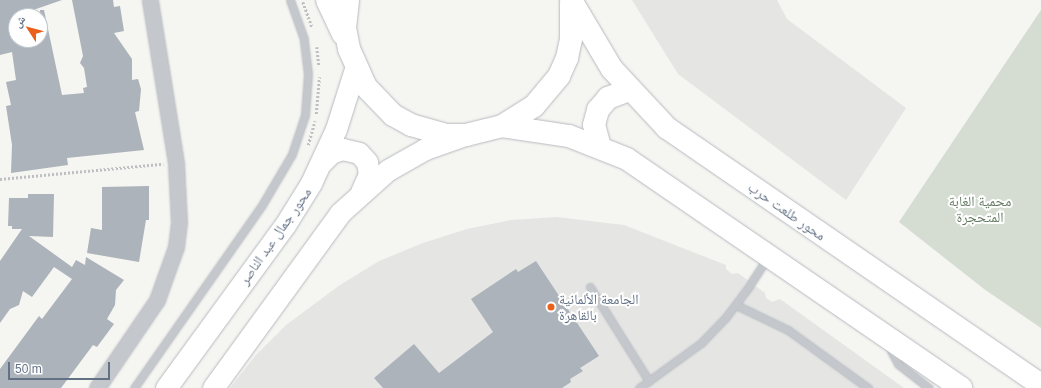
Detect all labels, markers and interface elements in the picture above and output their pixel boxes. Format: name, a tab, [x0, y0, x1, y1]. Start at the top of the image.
north arrow	[8, 8, 48, 48]
text: ش	[11, 13, 27, 30]
street label: محور طلعت حرب	[745, 178, 829, 244]
street label: محور جمال عبد الناصر	[235, 184, 315, 288]
park label: محمية الغابة المتحجرة	[949, 193, 1011, 226]
place label: الجامعة الألمانية بالقاهرة	[559, 291, 639, 324]
marker: الجامعة الألمانية بالقاهرة	[546, 302, 556, 312]
scale bar	[10, 354, 112, 380]
text: 50 m	[15, 362, 42, 376]

